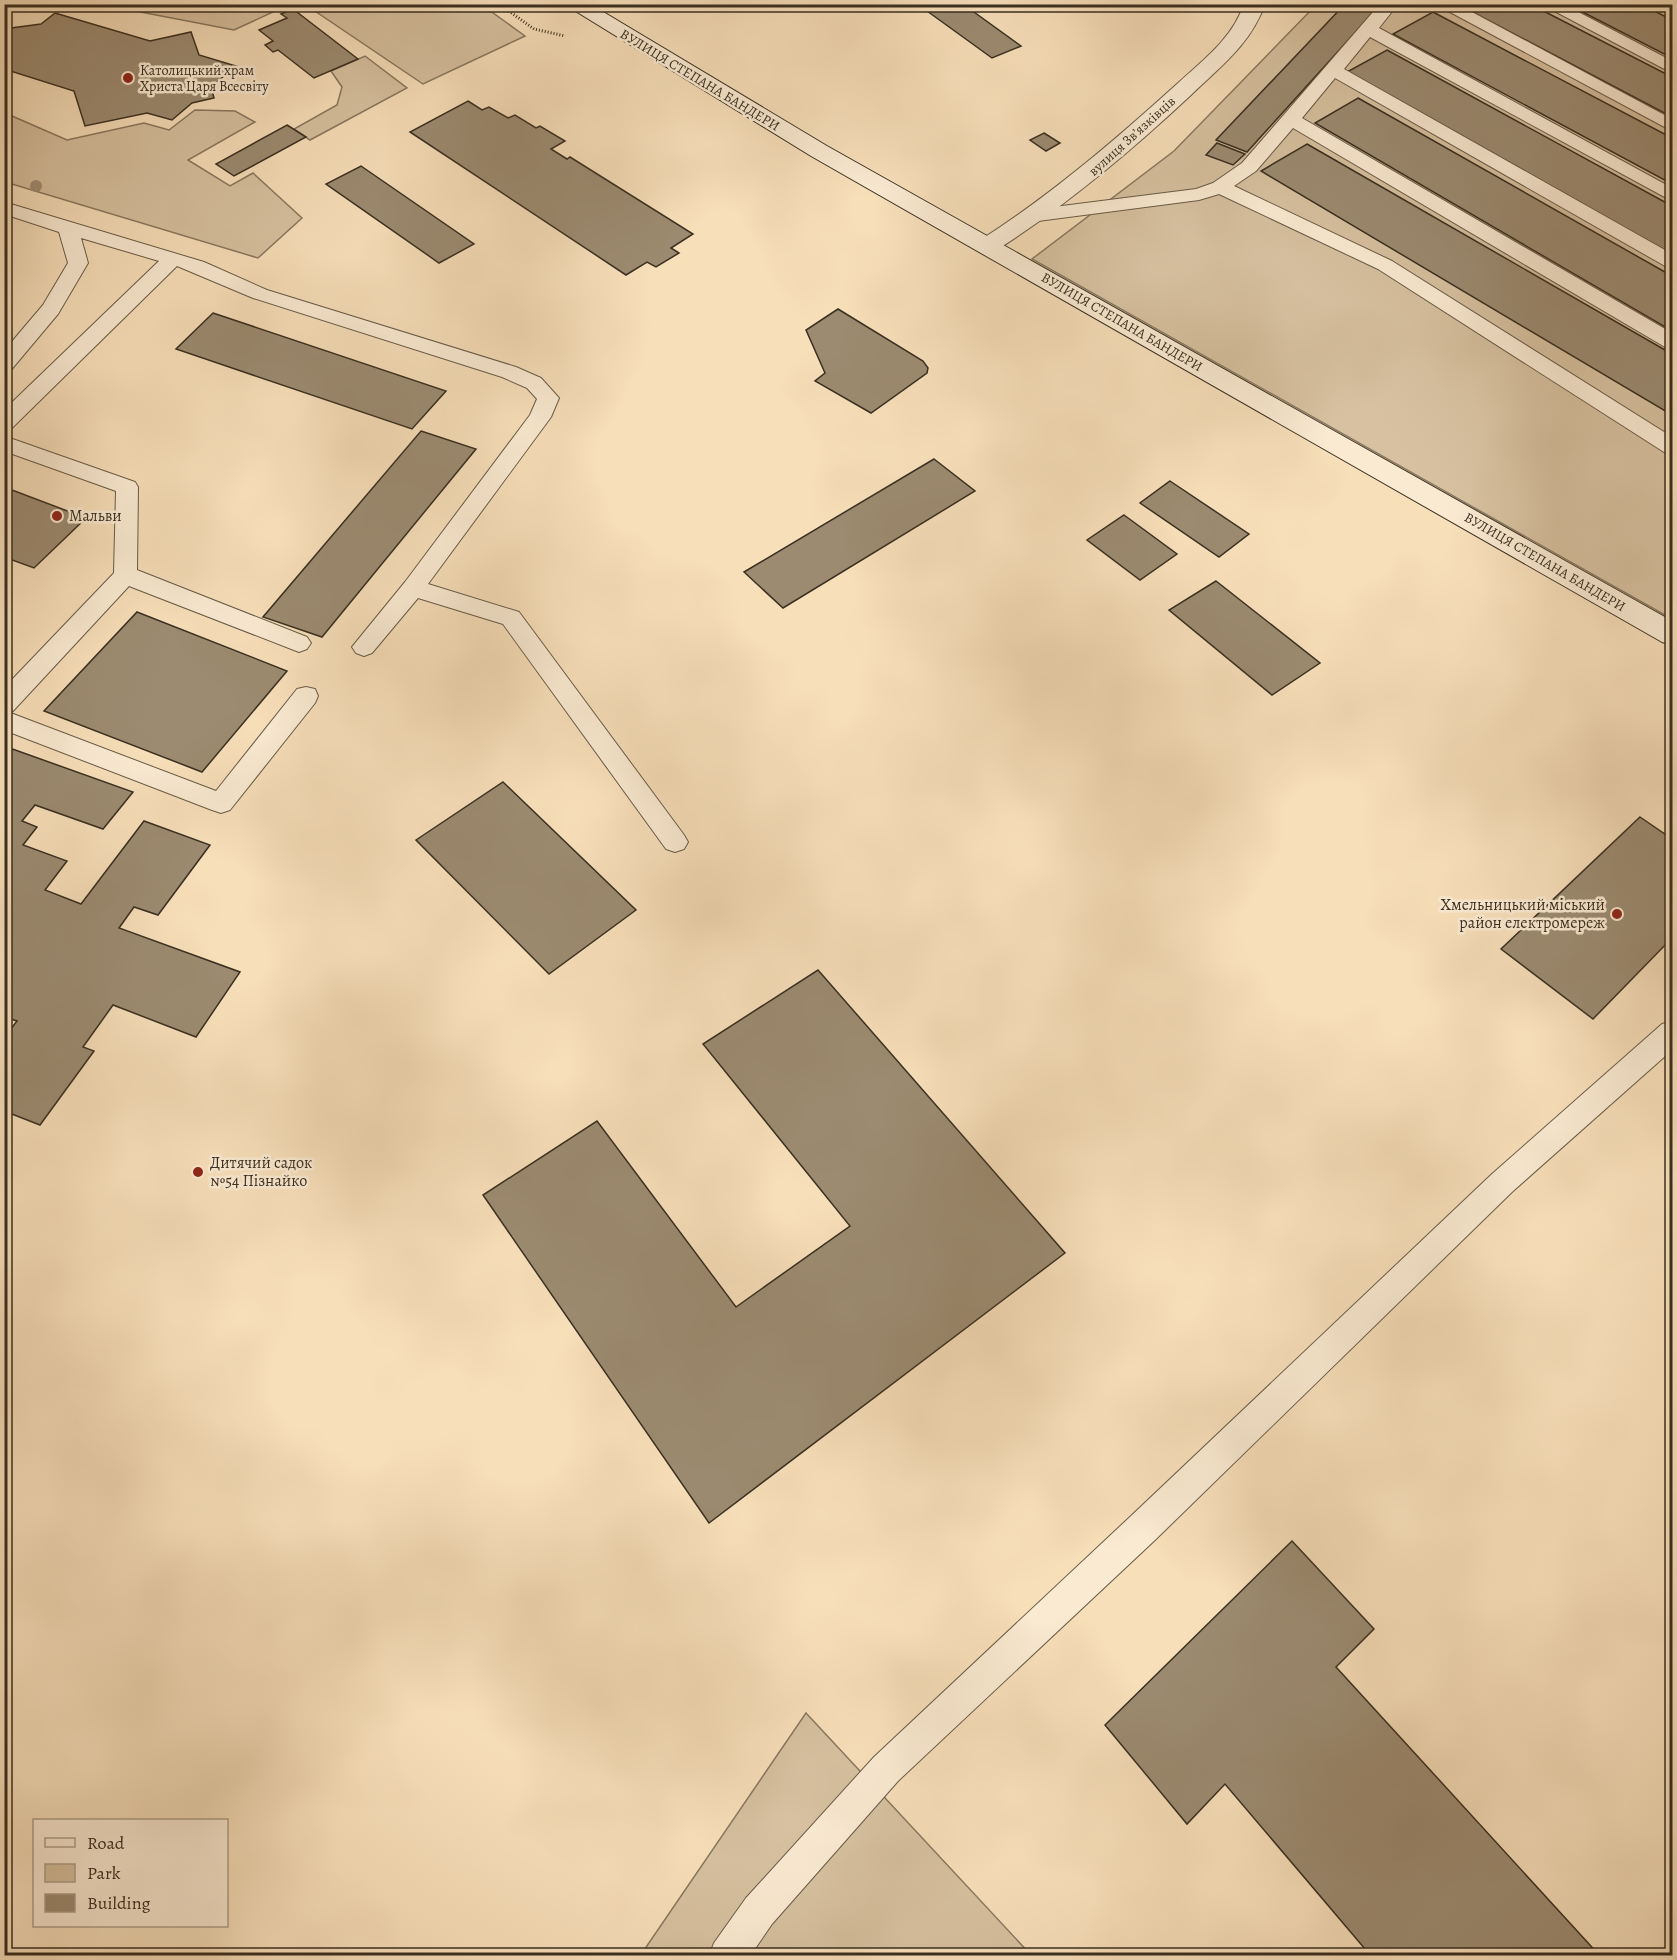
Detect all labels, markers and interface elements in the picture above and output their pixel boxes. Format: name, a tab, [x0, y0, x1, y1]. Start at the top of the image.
street label: ВУЛИЦЯ СТЕПАНА БАНДЕРИ	[616, 25, 784, 135]
place label: Католицький храм Христа Царя Всесвіту	[140, 61, 269, 96]
marker: Католицький храм Христа Царя Всесвіту	[121, 71, 135, 85]
street label: вулиця Звʼязківців	[1084, 92, 1180, 180]
street label: ВУЛИЦЯ СТЕПАНА БАНДЕРИ	[1038, 268, 1206, 376]
place label: Мальви	[69, 505, 122, 527]
street label: ВУЛИЦЯ СТЕПАНА БАНДЕРИ	[1461, 508, 1629, 616]
marker: Мальви	[50, 509, 64, 523]
place label: Хмельницький міський район електромереж	[1441, 894, 1605, 934]
marker: Хмельницький міський район електромереж	[1610, 907, 1624, 921]
place label: Дитячий садок №54 Пізнайко	[210, 1152, 312, 1192]
marker: Дитячий садок №54 Пізнайко	[191, 1165, 205, 1179]
legend	[33, 1819, 228, 1927]
text: Road	[87, 1831, 125, 1855]
text: Park	[87, 1861, 121, 1885]
text: Building	[87, 1891, 151, 1915]

